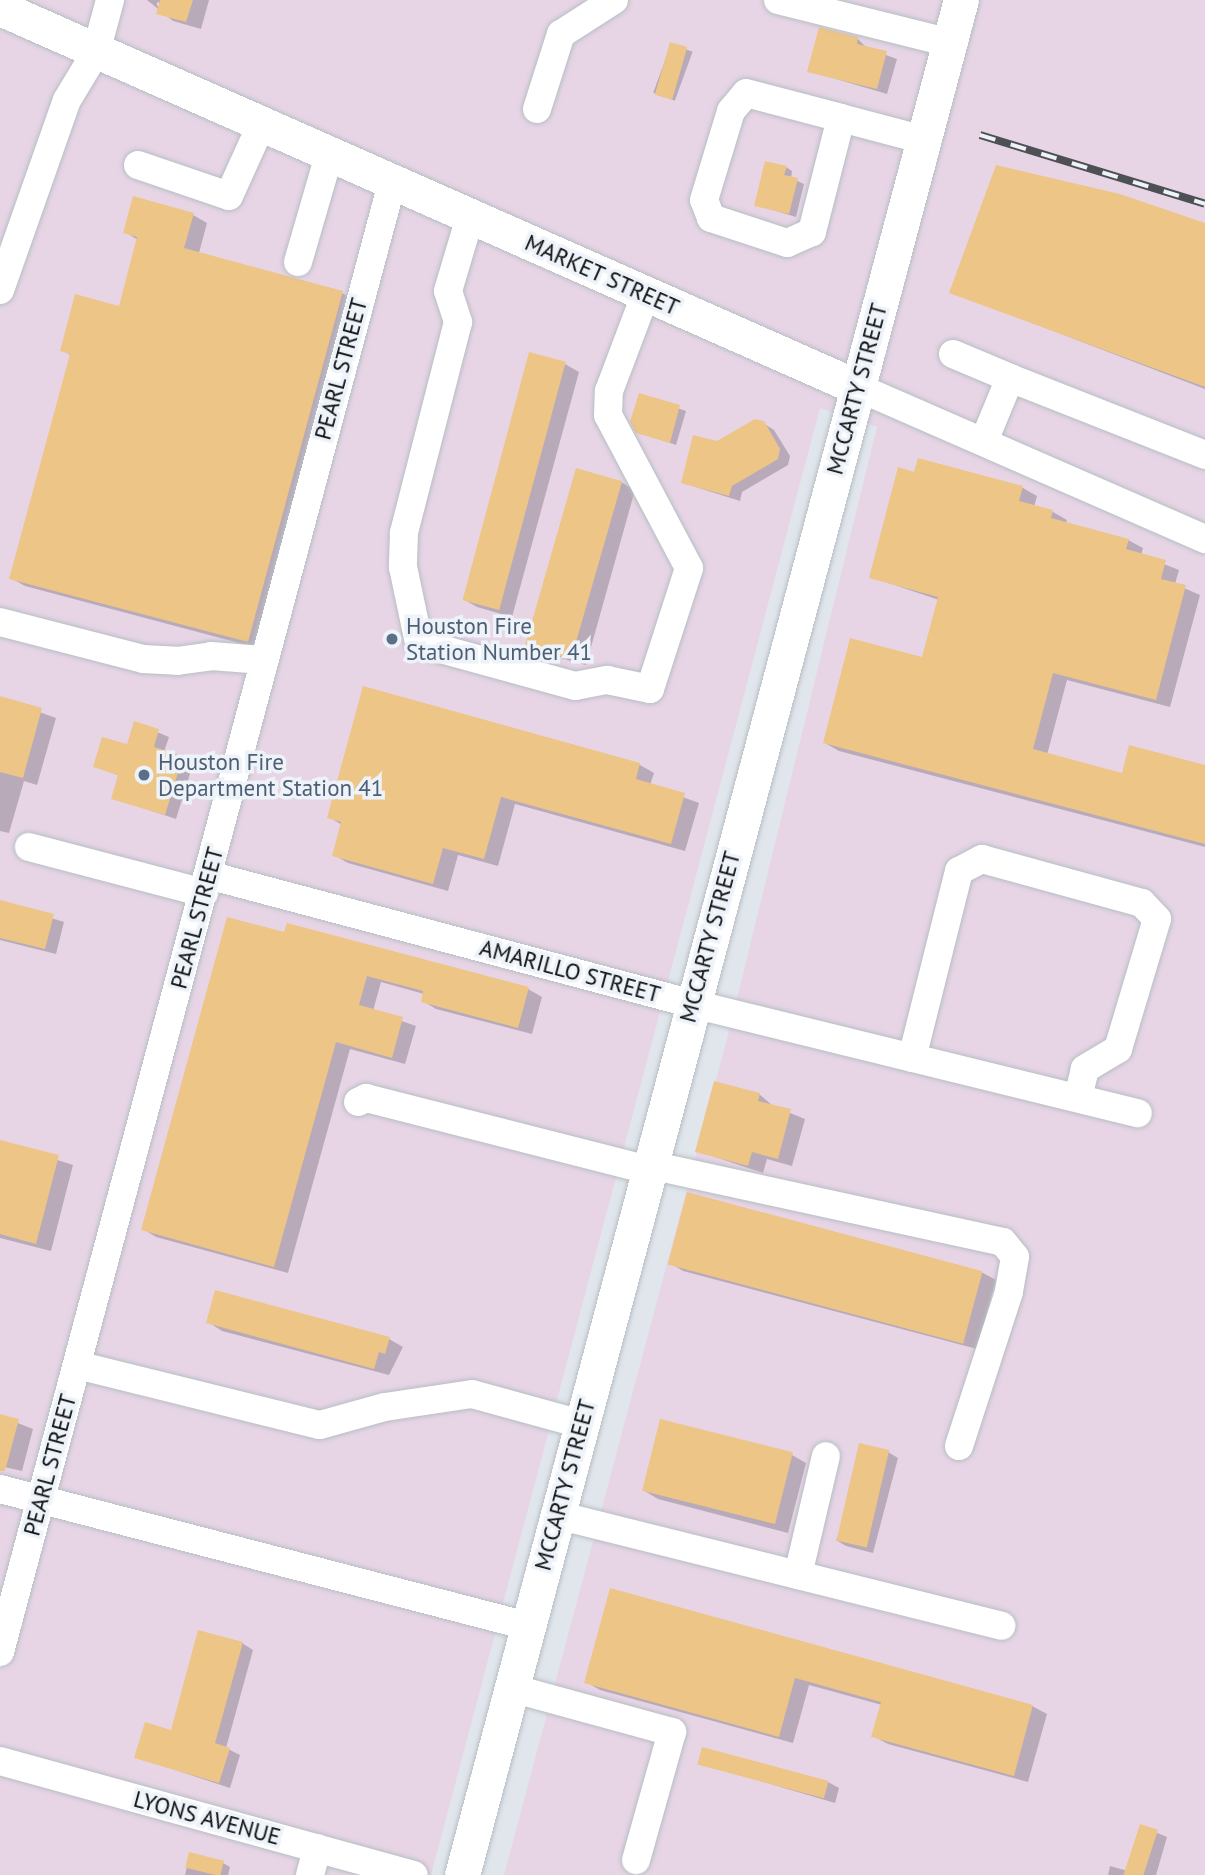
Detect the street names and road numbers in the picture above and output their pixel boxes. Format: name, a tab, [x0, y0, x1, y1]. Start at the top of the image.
street label: MARKET STREET	[520, 228, 684, 322]
street label: PEARL STREET	[309, 295, 373, 443]
street label: MCCARTY STREET	[821, 300, 893, 478]
street label: PEARL STREET	[165, 844, 229, 992]
street label: MCCARTY STREET	[674, 848, 746, 1026]
street label: AMARILLO STREET	[477, 934, 663, 1008]
street label: PEARL STREET	[18, 1391, 82, 1539]
street label: MCCARTY STREET	[529, 1396, 601, 1574]
street label: LYONS AVENUE	[130, 1785, 284, 1851]

